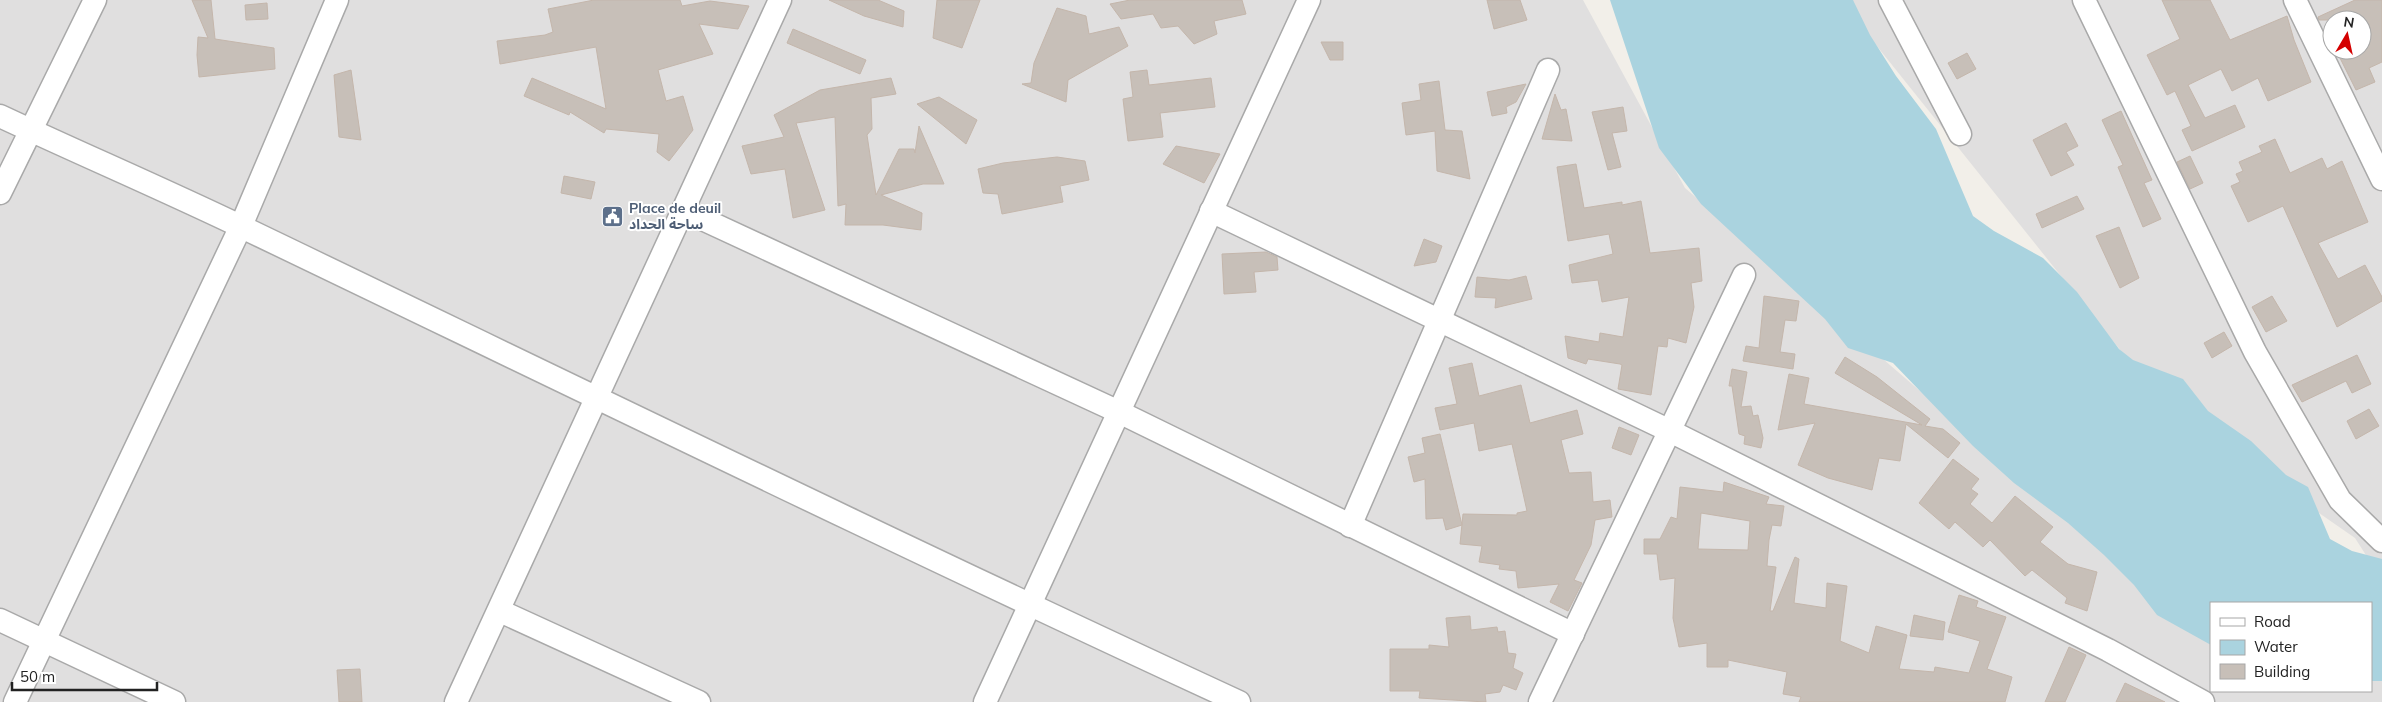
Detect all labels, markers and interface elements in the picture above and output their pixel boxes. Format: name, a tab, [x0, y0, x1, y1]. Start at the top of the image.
north arrow	[2322, 10, 2372, 60]
text: N	[2342, 12, 2356, 32]
place label: Place de deuil ساحة الحداد	[629, 199, 721, 233]
public building icon: Place de deuil ساحة الحداد	[601, 204, 625, 228]
legend	[2210, 602, 2372, 692]
text: Road	[2254, 612, 2291, 631]
text: Water	[2254, 637, 2298, 656]
scale bar	[12, 660, 158, 692]
text: Building	[2254, 662, 2310, 681]
text: 50 m	[20, 667, 55, 686]

